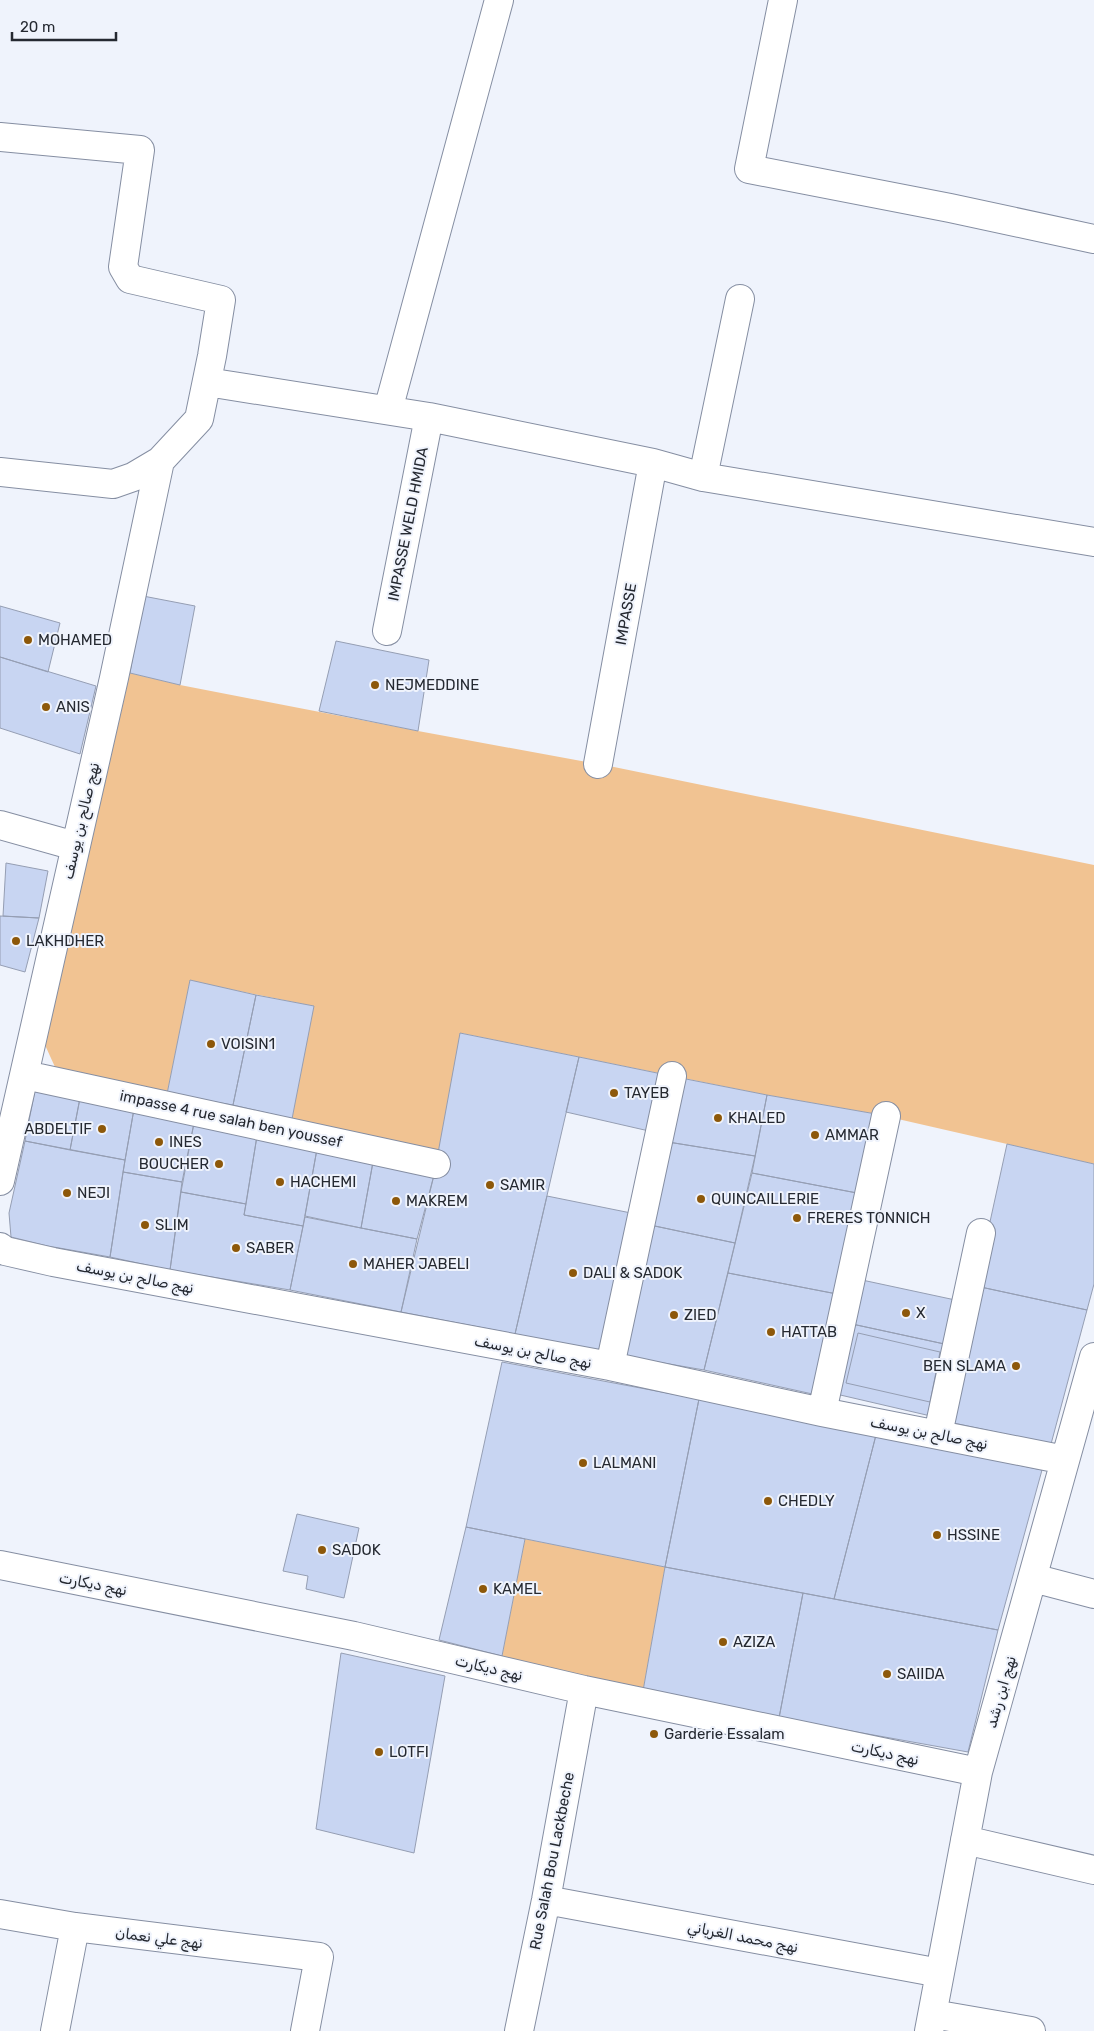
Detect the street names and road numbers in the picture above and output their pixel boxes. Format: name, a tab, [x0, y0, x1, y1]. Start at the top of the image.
street label: IMPASSE WELD HMIDA	[384, 445, 432, 603]
street label: IMPASSE	[612, 582, 640, 646]
street label: نهج صالح بن يوسف	[59, 761, 105, 882]
street label: impasse 4 rue salah ben youssef	[118, 1087, 344, 1151]
street label: نهج صالح بن يوسف	[74, 1257, 195, 1299]
street label: نهج صالح بن يوسف	[472, 1332, 593, 1374]
street label: نهج صالح بن يوسف	[868, 1413, 989, 1455]
street label: نهج ديكارت	[57, 1569, 129, 1601]
street label: نهج ديكارت	[453, 1651, 525, 1686]
street label: نهج ابن رشد	[982, 1654, 1022, 1731]
street label: نهج ديكارت	[849, 1737, 921, 1771]
street label: Rue Salah Bou Lackbeche	[526, 1771, 578, 1951]
street label: نهج محمد الغرياني	[686, 1917, 800, 1960]
street label: نهج علي نعمان	[114, 1924, 204, 1955]

